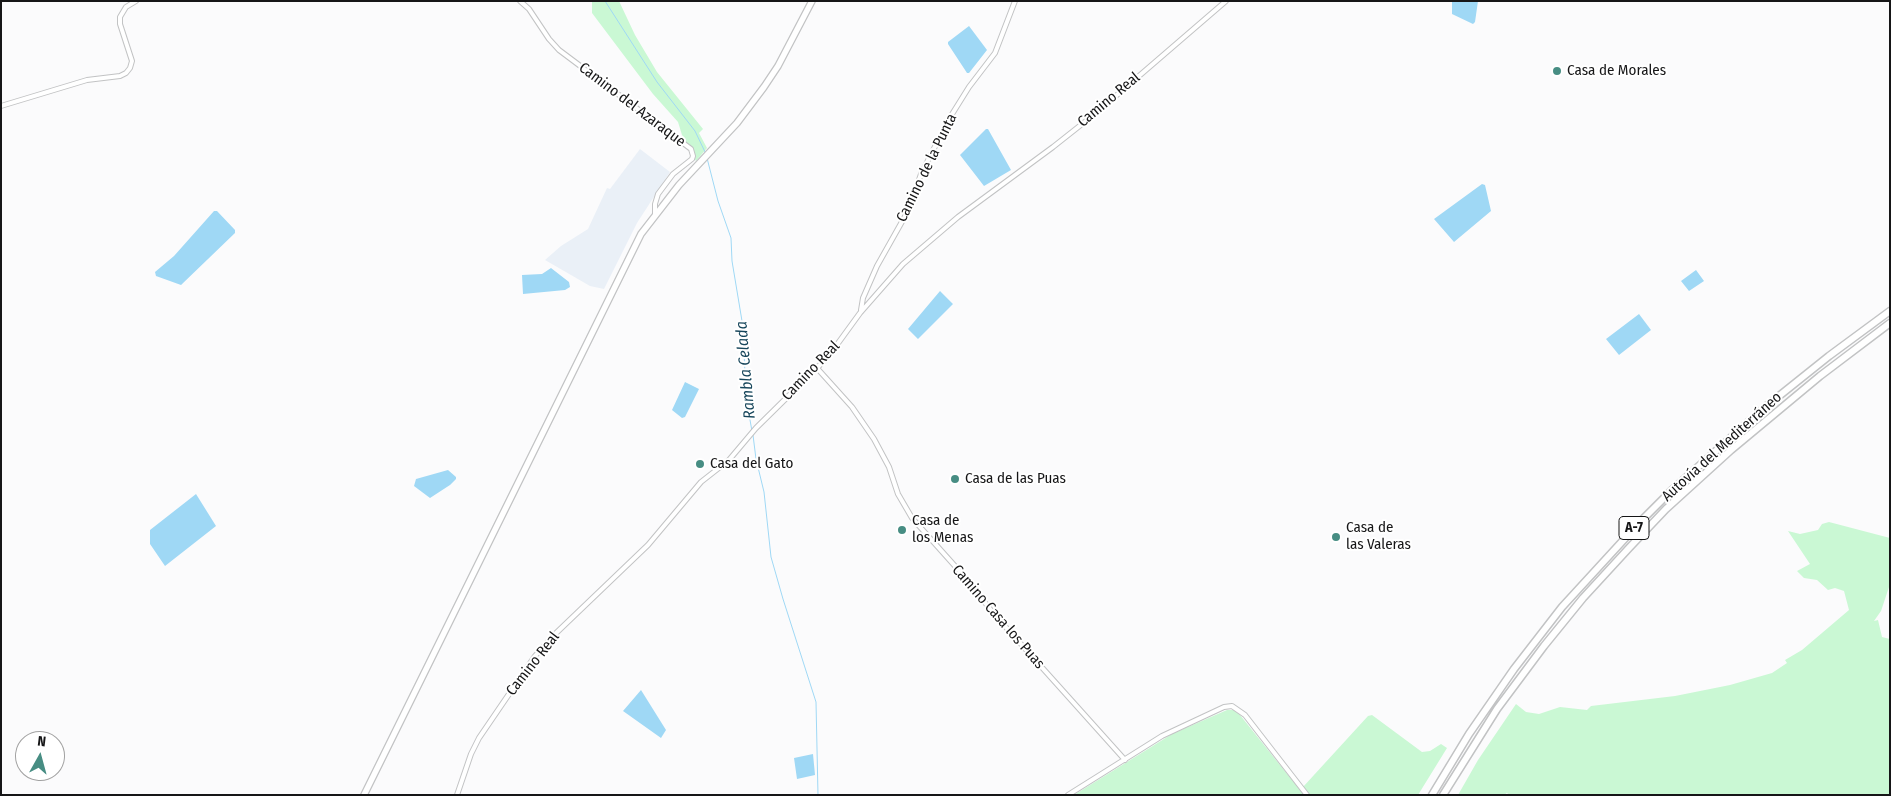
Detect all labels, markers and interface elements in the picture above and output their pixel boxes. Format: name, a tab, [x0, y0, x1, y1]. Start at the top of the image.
street label: Camino del Azaraque	[575, 59, 689, 151]
place label: Casa de Morales	[1567, 62, 1666, 80]
marker: Casa de Morales	[1551, 65, 1563, 77]
street label: Camino Real	[1074, 69, 1144, 131]
street label: Camino de la Punta	[893, 111, 961, 225]
water label: Rambla Celada	[732, 320, 760, 420]
street label: Camino Real	[778, 337, 844, 405]
street label: Autovía del Mediterráneo	[1658, 388, 1786, 506]
place label: Casa del Gato	[710, 455, 793, 473]
marker: Casa del Gato	[694, 458, 706, 470]
place label: Casa de las Puas	[965, 470, 1066, 488]
marker: Casa de las Puas	[949, 473, 961, 485]
place label: Casa de los Menas	[912, 512, 973, 547]
road number: A-7	[1619, 516, 1649, 540]
place label: Casa de las Valeras	[1346, 519, 1411, 554]
marker: Casa de los Menas	[896, 524, 908, 536]
marker: Casa de las Valeras	[1330, 531, 1342, 543]
street label: Camino Casa los Puas	[948, 561, 1048, 673]
street label: Camino Real	[503, 629, 563, 699]
north arrow	[15, 731, 65, 781]
text: N	[37, 733, 47, 751]

